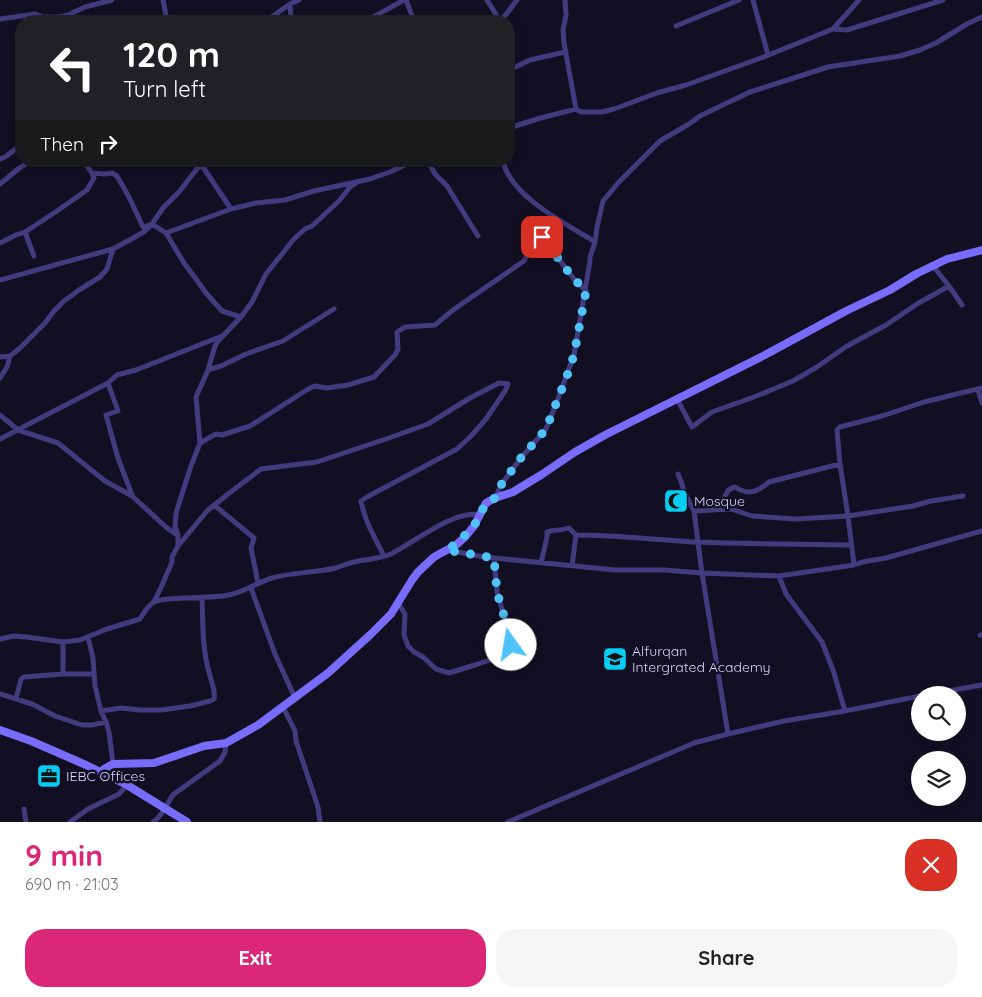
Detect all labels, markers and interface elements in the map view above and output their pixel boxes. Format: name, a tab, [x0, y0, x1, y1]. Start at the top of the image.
text: 120 m	[123, 32, 220, 76]
icon: left	[40, 35, 105, 100]
text: Turn left	[123, 75, 206, 103]
icon: right	[94, 130, 122, 158]
text: Then	[40, 132, 84, 156]
pin	[521, 216, 563, 258]
icon: arrive	[528, 223, 556, 251]
mosque icon: Mosque	[663, 488, 689, 514]
place label: Mosque	[694, 492, 745, 510]
position arrow	[484, 618, 536, 670]
place label: Alfurqan Intergrated Academy	[632, 642, 771, 676]
school or university icon: Alfurqan Intergrated Academy	[602, 646, 628, 672]
map controls	[911, 686, 966, 806]
button: search	[911, 686, 966, 741]
button: layers	[911, 751, 966, 806]
office icon: IEBC Offices	[36, 763, 62, 789]
place label: IEBC Offices	[66, 767, 145, 785]
text: 9 min	[25, 836, 103, 874]
button: close	[905, 839, 957, 891]
text: 690 m · 21:03	[25, 874, 119, 894]
button: Exit	[25, 929, 486, 987]
button: Share	[496, 929, 957, 987]

